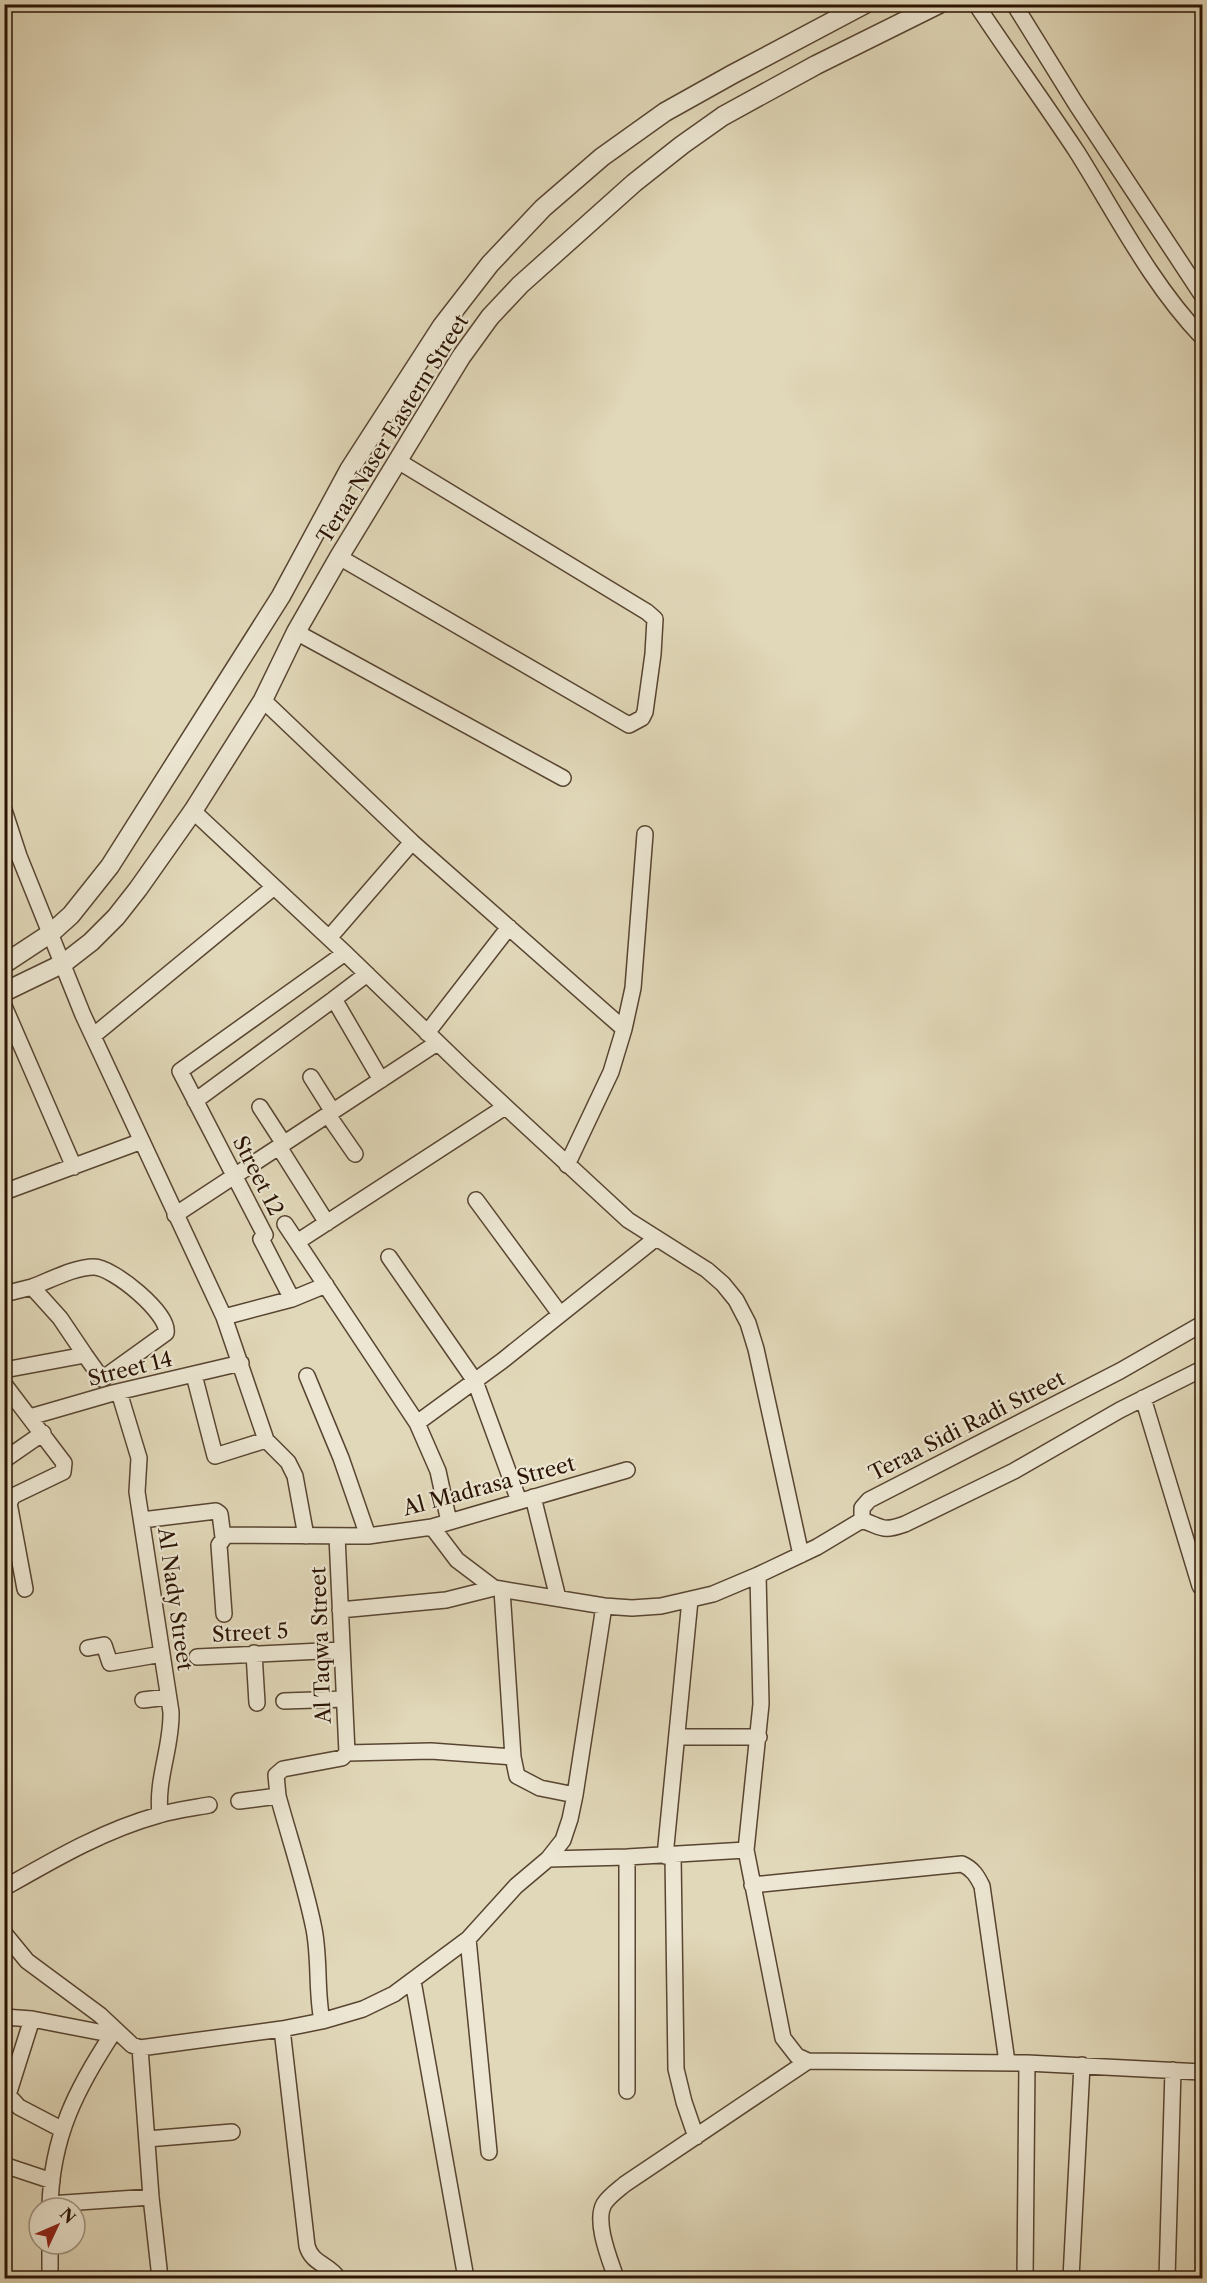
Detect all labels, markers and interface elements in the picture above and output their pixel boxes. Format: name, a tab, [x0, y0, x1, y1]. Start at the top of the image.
street label: Teraa Naser Eastern Street	[312, 309, 474, 548]
street label: Street 12	[228, 1132, 289, 1220]
street label: Street 14	[85, 1346, 175, 1391]
street label: Teraa Sidi Radi Street	[865, 1365, 1069, 1486]
street label: Al Madrasa Street	[399, 1450, 578, 1521]
street label: Al Nady Street	[153, 1525, 198, 1673]
street label: Al Taqwa Street	[305, 1566, 336, 1725]
street label: Street 5	[211, 1618, 289, 1647]
north arrow	[27, 2196, 87, 2256]
text: N	[56, 2204, 80, 2228]

